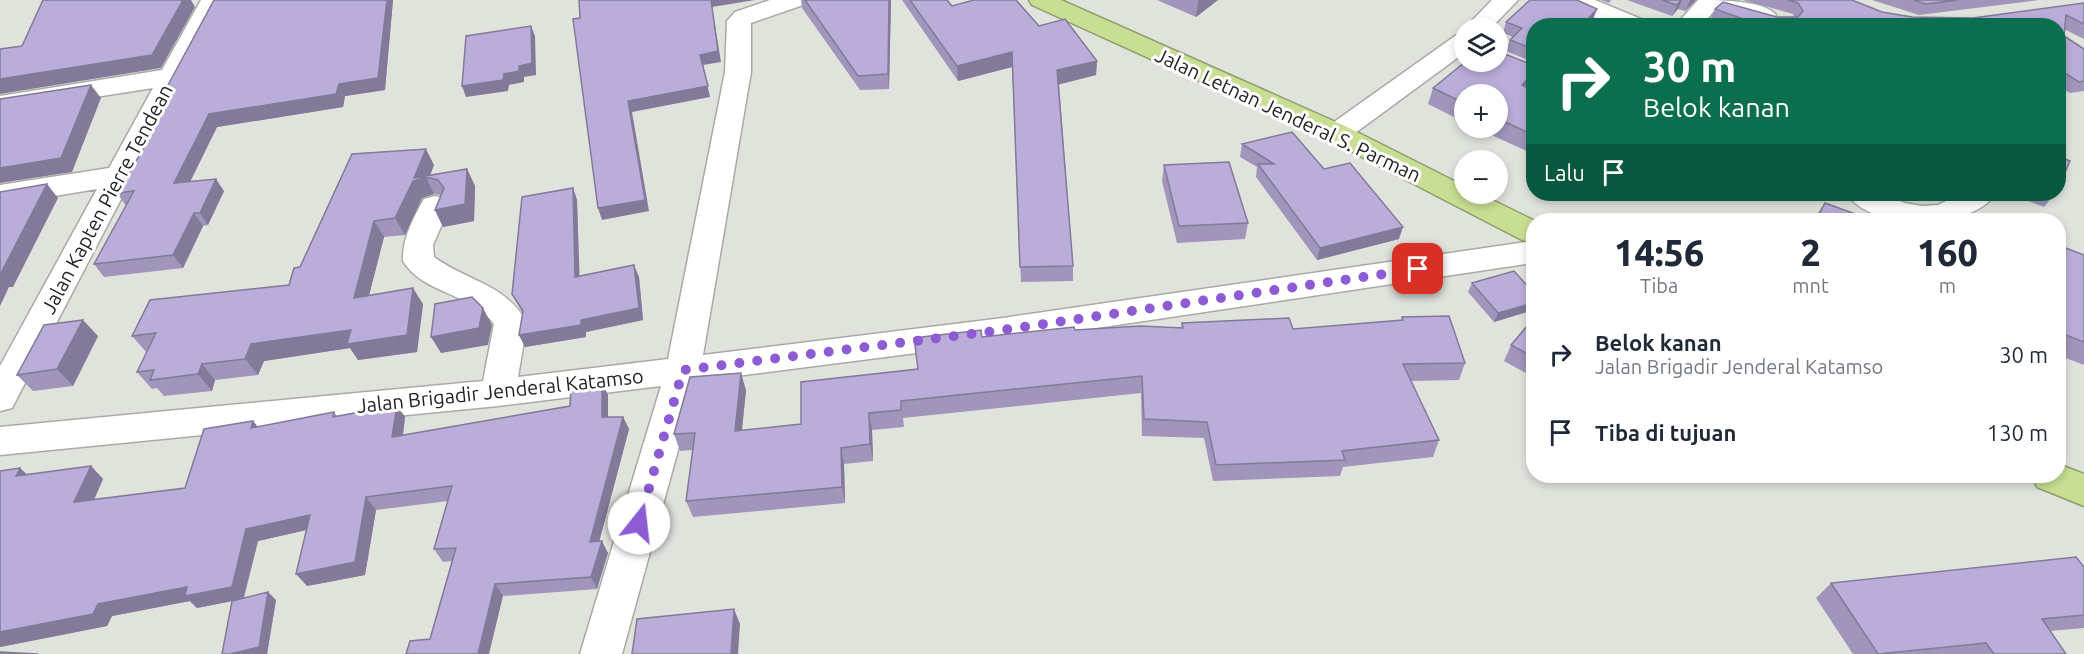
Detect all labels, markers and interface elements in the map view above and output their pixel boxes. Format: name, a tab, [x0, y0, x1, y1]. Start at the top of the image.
map controls	[1454, 18, 1508, 204]
button: layers	[1454, 18, 1508, 72]
icon: right	[1544, 42, 1622, 120]
street label: Jalan Letnan Jenderal S. Parman	[1152, 43, 1425, 186]
text: 30 m	[1643, 43, 1737, 90]
street label: Jalan Kapten Pierre Tendean	[36, 80, 177, 317]
button: +	[1454, 84, 1508, 138]
text: Belok kanan	[1643, 92, 1790, 122]
button: −	[1454, 150, 1508, 204]
icon: arrive	[1597, 156, 1630, 189]
text: Lalu	[1544, 160, 1585, 185]
text: 14:56	[1614, 232, 1704, 273]
text: 2	[1800, 232, 1821, 273]
text: 160	[1917, 232, 1978, 273]
pin	[1392, 243, 1443, 294]
icon: arrive	[1401, 252, 1434, 285]
text: Tiba	[1640, 274, 1678, 297]
text: mnt	[1792, 274, 1829, 297]
text: m	[1939, 274, 1956, 297]
text: Belok kanan	[1595, 330, 1722, 355]
icon: right	[1544, 338, 1577, 371]
text: 30 m	[1999, 342, 2048, 367]
text: Jalan Brigadir Jenderal Katamso	[1595, 355, 1883, 378]
street label: Jalan Brigadir Jenderal Katamso	[355, 364, 644, 417]
icon: arrive	[1544, 416, 1577, 449]
text: Tiba di tujuan	[1595, 420, 1736, 445]
text: 130 m	[1987, 420, 2048, 445]
position arrow	[607, 491, 671, 555]

